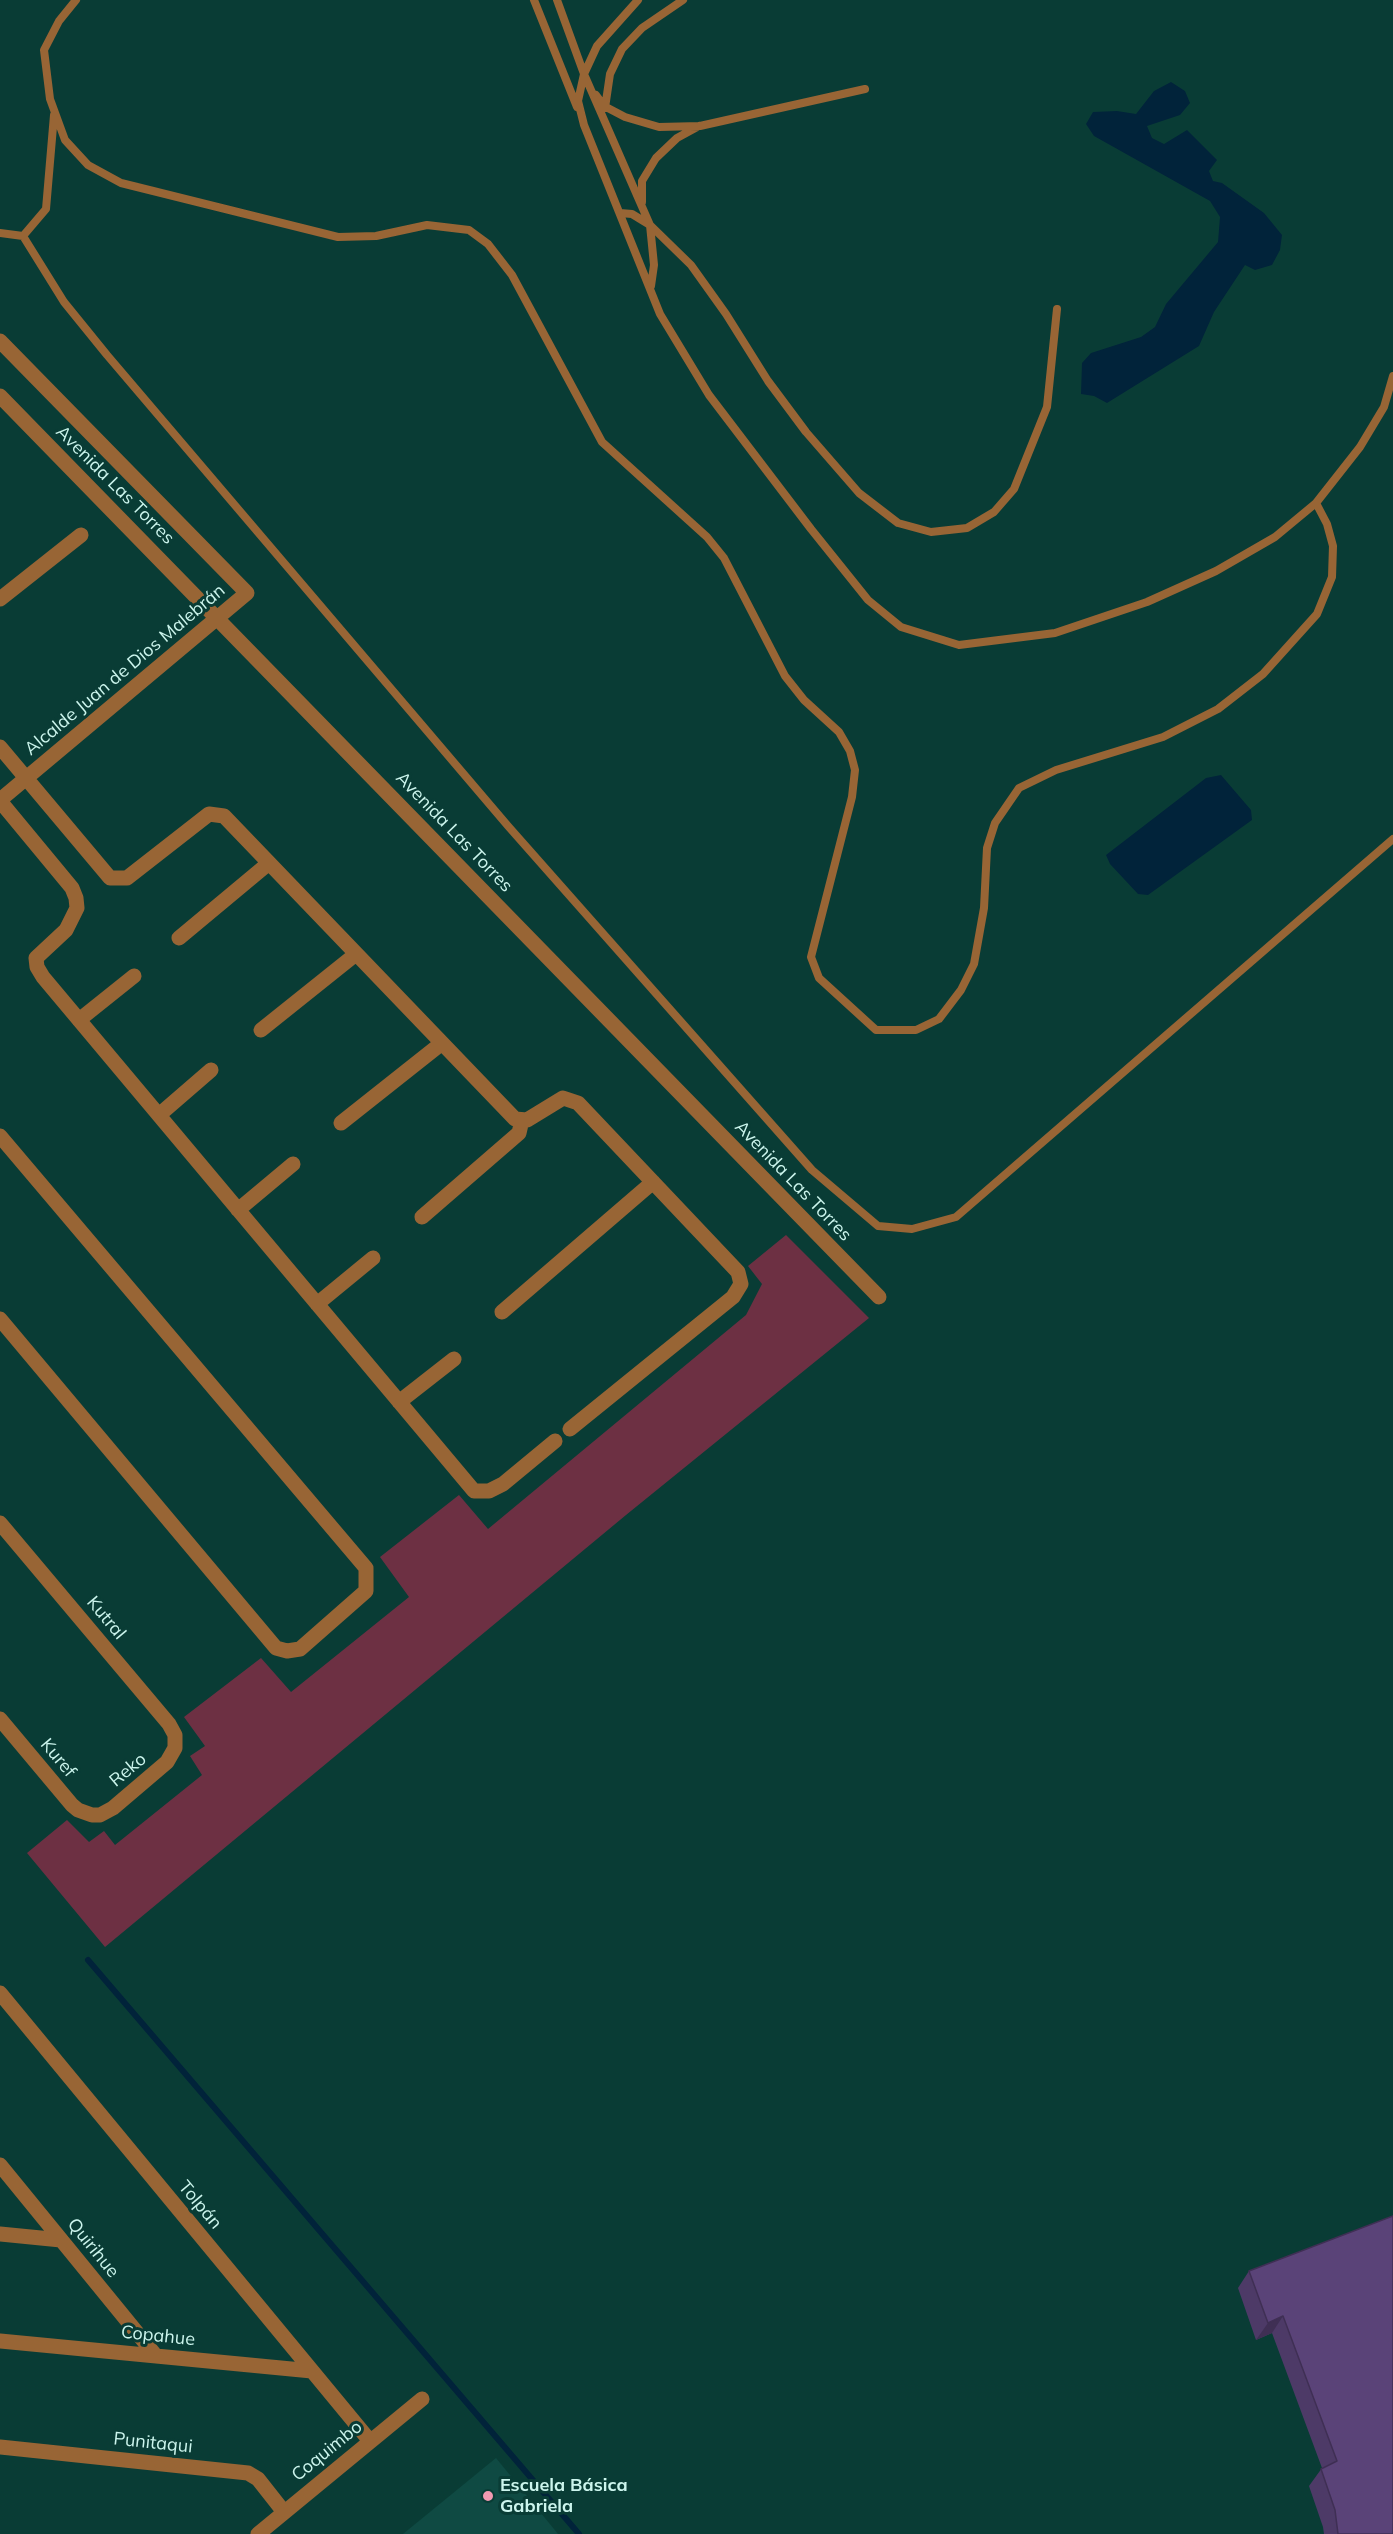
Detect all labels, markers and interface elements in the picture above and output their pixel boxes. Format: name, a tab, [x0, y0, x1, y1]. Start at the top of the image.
street label: Avenida Las Torres	[51, 421, 179, 549]
street label: Alcalde Juan de Dios Malebrán	[20, 580, 230, 760]
street label: Avenida Las Torres	[391, 767, 517, 897]
street label: Avenida Las Torres	[730, 1116, 856, 1246]
street label: Kutral	[82, 1592, 130, 1644]
street label: Kuref	[36, 1734, 80, 1782]
street label: Reko	[105, 1748, 151, 1792]
street label: Tolpán	[174, 2177, 226, 2233]
street label: Quirihue	[63, 2214, 123, 2282]
street label: Copahue	[120, 2321, 196, 2351]
street label: Coquimbo	[287, 2416, 367, 2486]
street label: Punitaqui	[112, 2428, 194, 2458]
place label: Escuela Básica Gabriela	[500, 2475, 628, 2518]
marker: Escuela Básica Gabriela	[481, 2489, 495, 2503]

